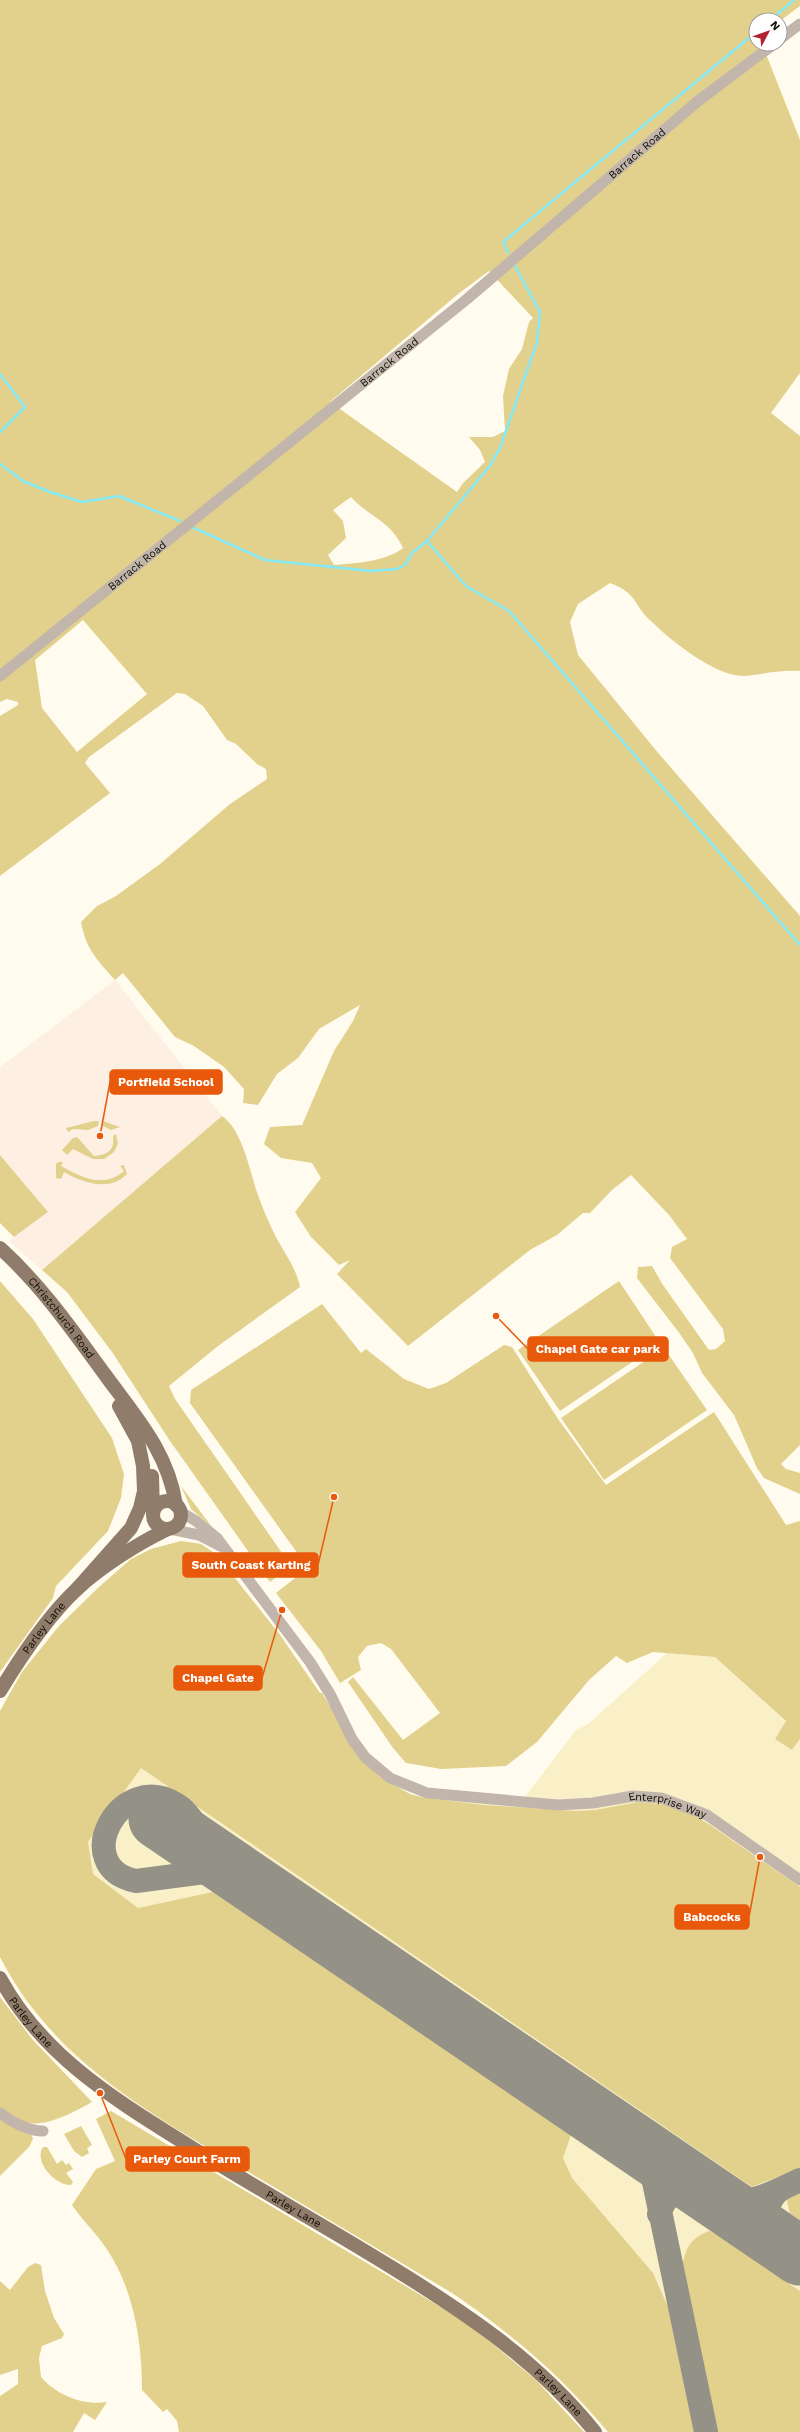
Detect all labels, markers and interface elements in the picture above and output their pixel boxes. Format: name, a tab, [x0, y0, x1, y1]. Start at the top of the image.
north arrow	[748, 12, 788, 52]
text: N	[768, 18, 783, 33]
street label: Barrack Road	[606, 126, 669, 182]
street label: Barrack Road	[358, 335, 421, 390]
street label: Barrack Road	[105, 538, 169, 593]
callout: Portfield School	[110, 1070, 222, 1094]
text: Portfield School	[118, 1075, 214, 1089]
street label: Christchurch Road	[25, 1274, 97, 1361]
callout: Chapel Gate car park	[528, 1337, 668, 1361]
text: Chapel Gate car park	[536, 1342, 661, 1356]
callout: South Coast Karting	[183, 1553, 318, 1577]
text: South Coast Karting	[191, 1558, 311, 1572]
street label: Parley Lane	[20, 1599, 68, 1656]
callout: Chapel Gate	[174, 1666, 262, 1690]
text: Chapel Gate	[182, 1671, 254, 1685]
street label: Enterprise Way	[627, 1790, 708, 1821]
callout: Babcocks	[675, 1905, 749, 1929]
text: Babcocks	[683, 1910, 741, 1924]
street label: Parley Lane	[6, 1994, 55, 2051]
callout: Parley Court Farm	[126, 2147, 249, 2171]
text: Parley Court Farm	[133, 2152, 241, 2166]
street label: Parley Lane	[263, 2188, 323, 2231]
street label: Parley Lane	[532, 2366, 585, 2419]

